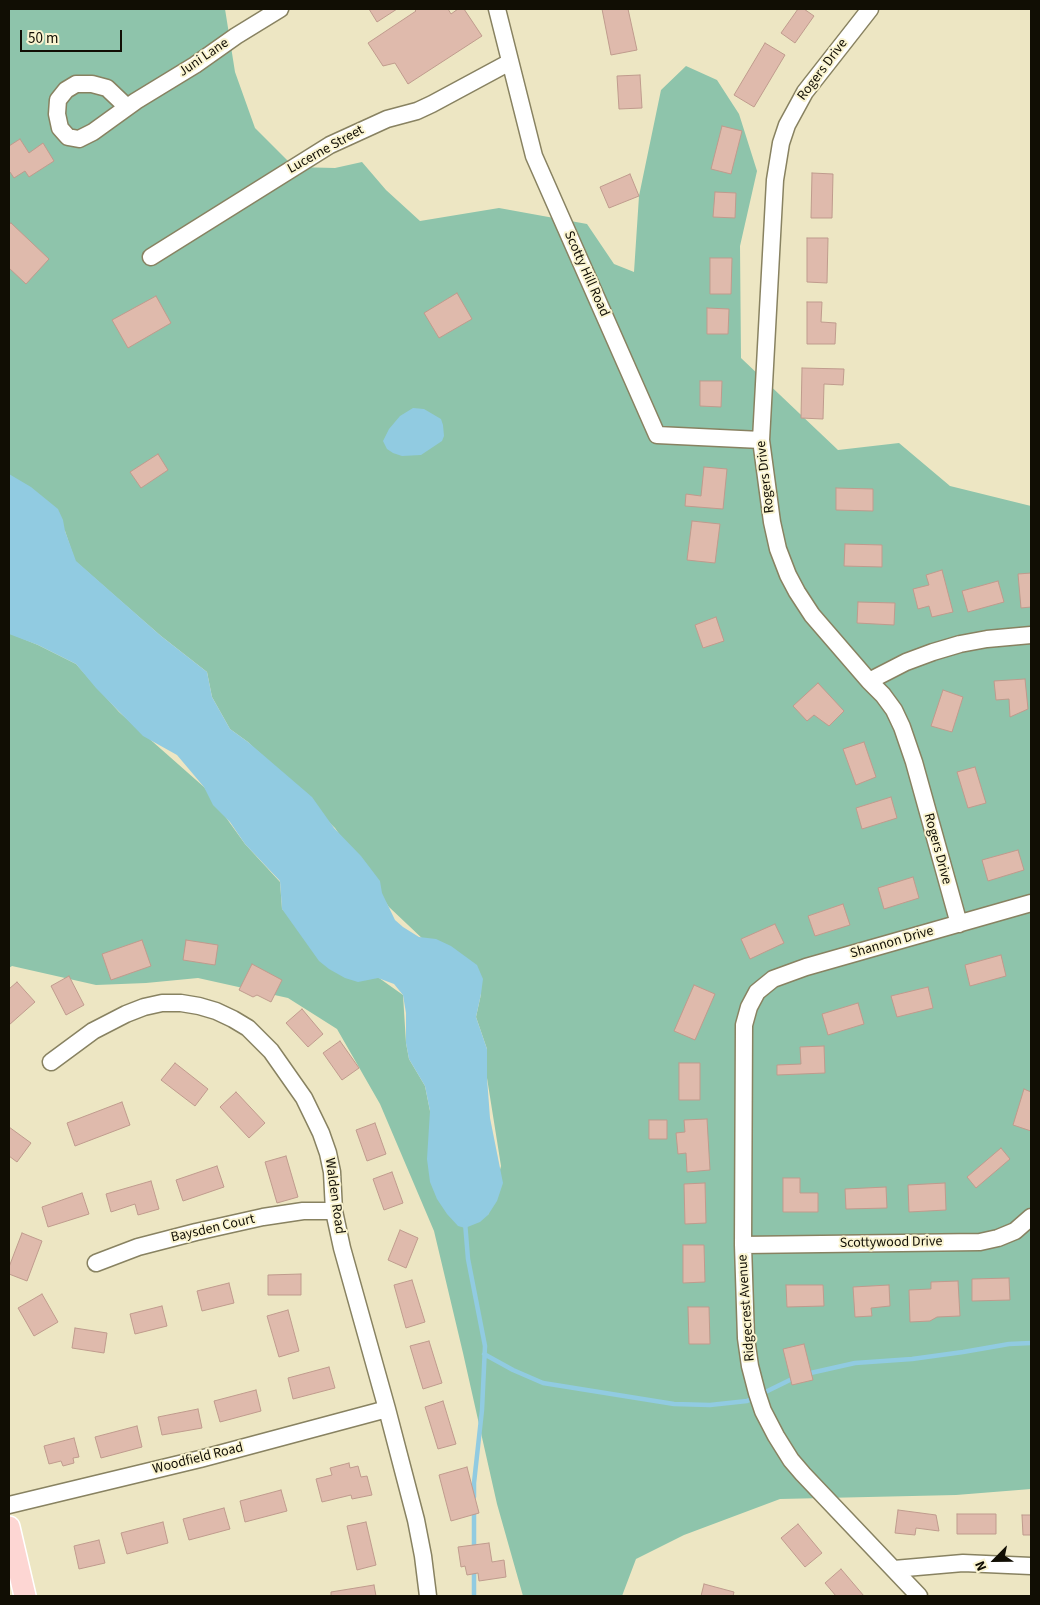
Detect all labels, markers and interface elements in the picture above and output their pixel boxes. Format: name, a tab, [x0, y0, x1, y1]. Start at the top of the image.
scale bar	[22, 20, 125, 52]
text: 50 m	[28, 28, 58, 49]
street label: Juni Lane	[176, 35, 232, 81]
street label: Rogers Drive	[794, 36, 852, 104]
street label: Lucerne Street	[285, 122, 367, 178]
street label: Scotty Hill Road	[560, 229, 612, 319]
street label: Rogers Drive	[753, 440, 779, 514]
street label: Rogers Drive	[919, 812, 955, 886]
street label: Shannon Drive	[848, 923, 936, 963]
street label: Walden Road	[320, 1157, 348, 1235]
street label: Baysden Court	[169, 1211, 257, 1247]
street label: Scottywood Drive	[839, 1234, 943, 1252]
street label: Ridgecrest Avenue	[735, 1254, 759, 1362]
street label: Woodfield Road	[151, 1440, 245, 1478]
north arrow	[970, 1535, 1020, 1585]
text: N	[970, 1558, 992, 1574]

